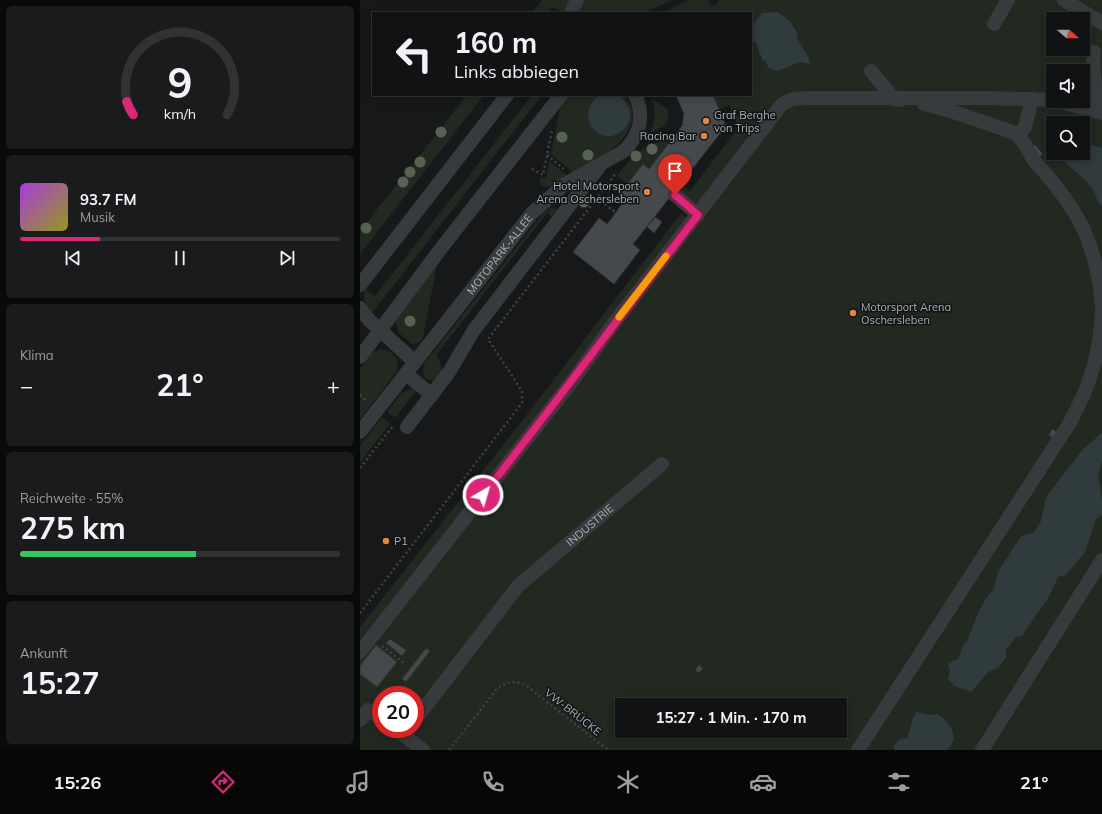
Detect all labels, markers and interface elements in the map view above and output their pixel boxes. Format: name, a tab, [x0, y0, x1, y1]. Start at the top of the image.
north arrow	[1046, 12, 1090, 56]
map controls	[1046, 12, 1090, 160]
text: 160 m	[454, 25, 537, 60]
icon: left	[388, 28, 440, 80]
text: 9	[168, 56, 192, 108]
text: Links abbiegen	[454, 60, 579, 83]
button: sound	[1046, 64, 1090, 108]
text: km/h	[164, 105, 196, 123]
place label: Graf Berghe von Trips	[714, 108, 776, 135]
marker: Graf Berghe von Trips	[701, 116, 711, 126]
button: search	[1046, 116, 1090, 160]
place label: Racing Bar	[640, 129, 696, 143]
marker: Racing Bar	[699, 131, 709, 141]
pin	[658, 154, 692, 195]
icon: arrive	[664, 160, 686, 182]
place label: Hotel Motorsport Arena Oschersleben	[536, 179, 639, 206]
marker: Hotel Motorsport Arena Oschersleben	[642, 187, 652, 197]
text: 93.7 FM	[80, 190, 136, 209]
text: Musik	[80, 209, 115, 225]
street label: MOTOPARK-ALLEE	[464, 211, 535, 297]
icon: previous	[62, 247, 84, 269]
icon: pause	[169, 247, 191, 269]
icon: next	[276, 247, 298, 269]
place label: Motorsport Arena Oschersleben	[861, 300, 951, 327]
marker: Motorsport Arena Oschersleben	[848, 308, 858, 318]
text: Klima	[20, 347, 54, 363]
text: 21°	[156, 366, 204, 404]
text: −	[20, 372, 33, 400]
text: +	[327, 372, 340, 400]
position arrow	[462, 474, 504, 516]
text: Reichweite · 55%	[20, 490, 124, 506]
street label: INDUSTRIE	[563, 501, 616, 549]
text: 275 km	[20, 509, 126, 547]
place label: P1	[394, 534, 408, 548]
marker: P1	[381, 536, 391, 546]
text: Ankunft	[20, 645, 68, 661]
text: 15:27	[20, 664, 99, 702]
street label: VW-BRÜCKE	[542, 685, 604, 739]
speed limit sign: 20	[372, 686, 424, 738]
text: 15:27 · 1 Min. · 170 m	[655, 708, 807, 727]
icon: directions	[209, 768, 237, 796]
icon: music	[344, 768, 372, 796]
icon: phone	[479, 768, 507, 796]
icon: climate	[614, 768, 642, 796]
icon: car	[749, 768, 777, 796]
icon: filters	[885, 768, 913, 796]
text: 15:26	[54, 771, 101, 794]
text: 21°	[1020, 771, 1048, 794]

